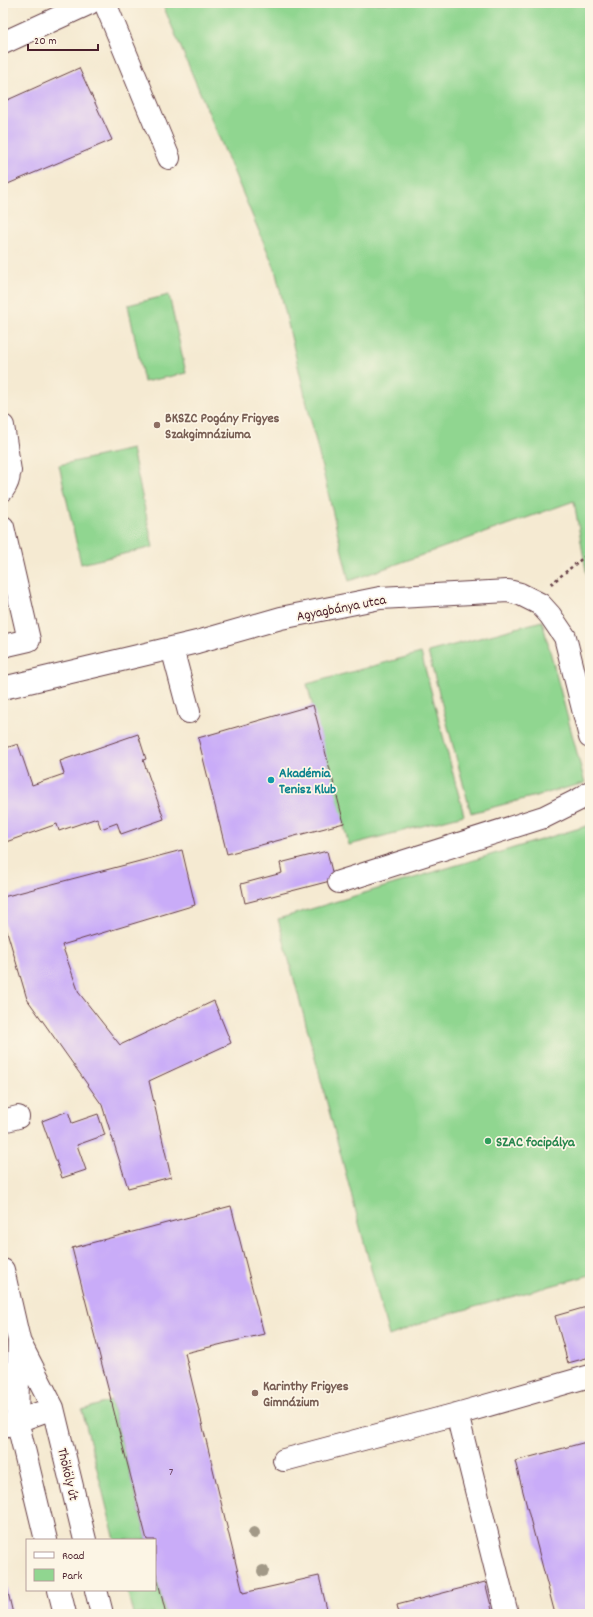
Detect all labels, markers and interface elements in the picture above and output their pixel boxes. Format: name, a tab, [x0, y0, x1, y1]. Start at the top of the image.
scale bar	[28, 26, 98, 52]
text: 20 m	[34, 33, 57, 50]
place label: BKSZC Pogány Frigyes Szakgimnáziuma	[165, 409, 280, 445]
marker: BKSZC Pogány Frigyes Szakgimnáziuma	[152, 420, 162, 430]
street label: Agyagbánya utca	[295, 590, 388, 627]
place label: Akadémia Tenisz Klub	[279, 764, 336, 800]
marker: Akadémia Tenisz Klub	[266, 775, 276, 785]
place label: SZAC focipálya	[496, 1133, 576, 1153]
marker: SZAC focipálya	[483, 1136, 493, 1146]
place label: Karinthy Frigyes Gimnázium	[263, 1377, 349, 1413]
marker: Karinthy Frigyes Gimnázium	[250, 1388, 260, 1398]
street label: Thököly út	[51, 1446, 83, 1503]
house number: 7	[169, 1464, 174, 1481]
legend	[26, 1539, 156, 1591]
text: Road	[62, 1548, 84, 1565]
text: Park	[62, 1568, 83, 1585]

